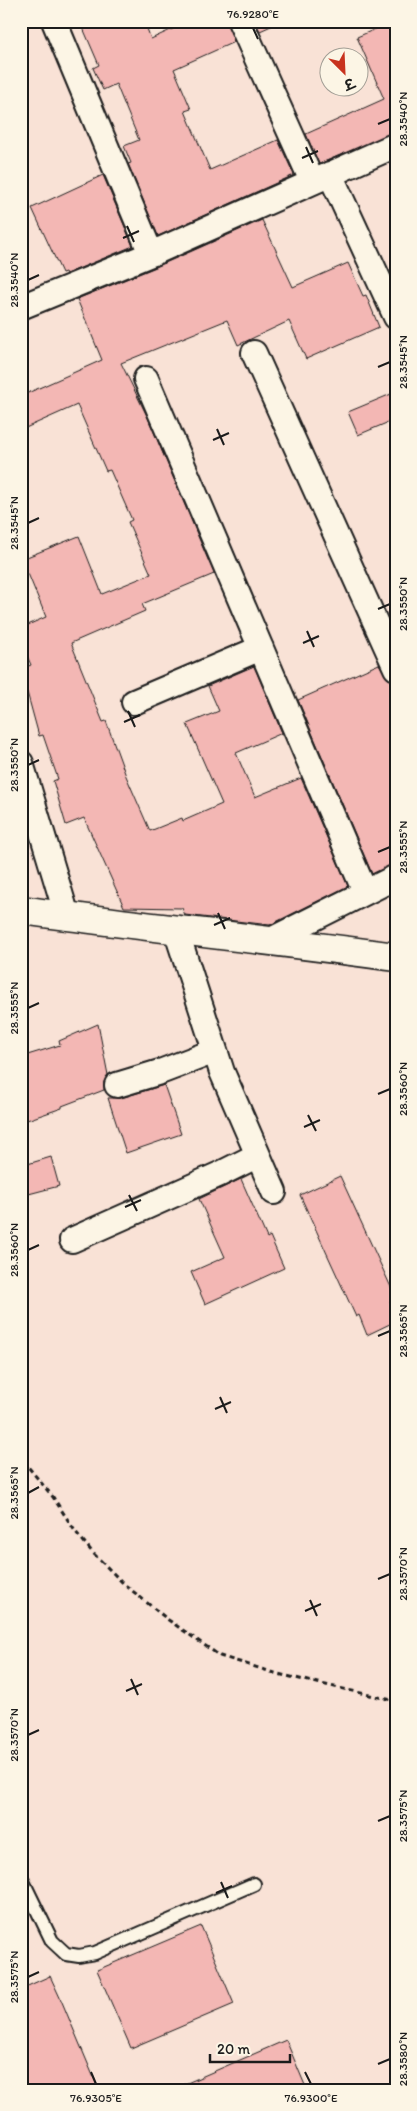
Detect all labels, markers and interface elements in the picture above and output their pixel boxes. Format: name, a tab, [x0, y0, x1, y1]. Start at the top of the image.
text: 76.9280°E	[227, 7, 279, 21]
north arrow	[320, 48, 370, 98]
text: उ	[340, 73, 359, 94]
text: 28.3540°N	[396, 92, 410, 146]
text: 28.3540°N	[7, 253, 21, 307]
text: 28.3545°N	[396, 335, 410, 389]
text: 28.3545°N	[7, 496, 21, 550]
text: 28.3550°N	[396, 577, 410, 631]
text: 28.3550°N	[7, 738, 21, 792]
text: 28.3555°N	[396, 821, 410, 873]
text: 28.3555°N	[7, 982, 21, 1034]
text: 28.3560°N	[396, 1062, 410, 1116]
text: 28.3560°N	[7, 1223, 21, 1277]
text: 28.3565°N	[396, 1305, 410, 1357]
text: 28.3565°N	[7, 1467, 21, 1519]
text: 28.3570°N	[396, 1547, 410, 1601]
text: 28.3570°N	[7, 1708, 21, 1762]
text: 28.3575°N	[396, 1790, 410, 1842]
text: 28.3575°N	[7, 1951, 21, 2003]
scale bar	[210, 2031, 290, 2063]
text: 28.3580°N	[396, 2032, 410, 2086]
text: 20 m	[217, 2040, 251, 2058]
text: 76.9305°E	[70, 2091, 122, 2105]
text: 76.9300°E	[284, 2091, 338, 2105]

